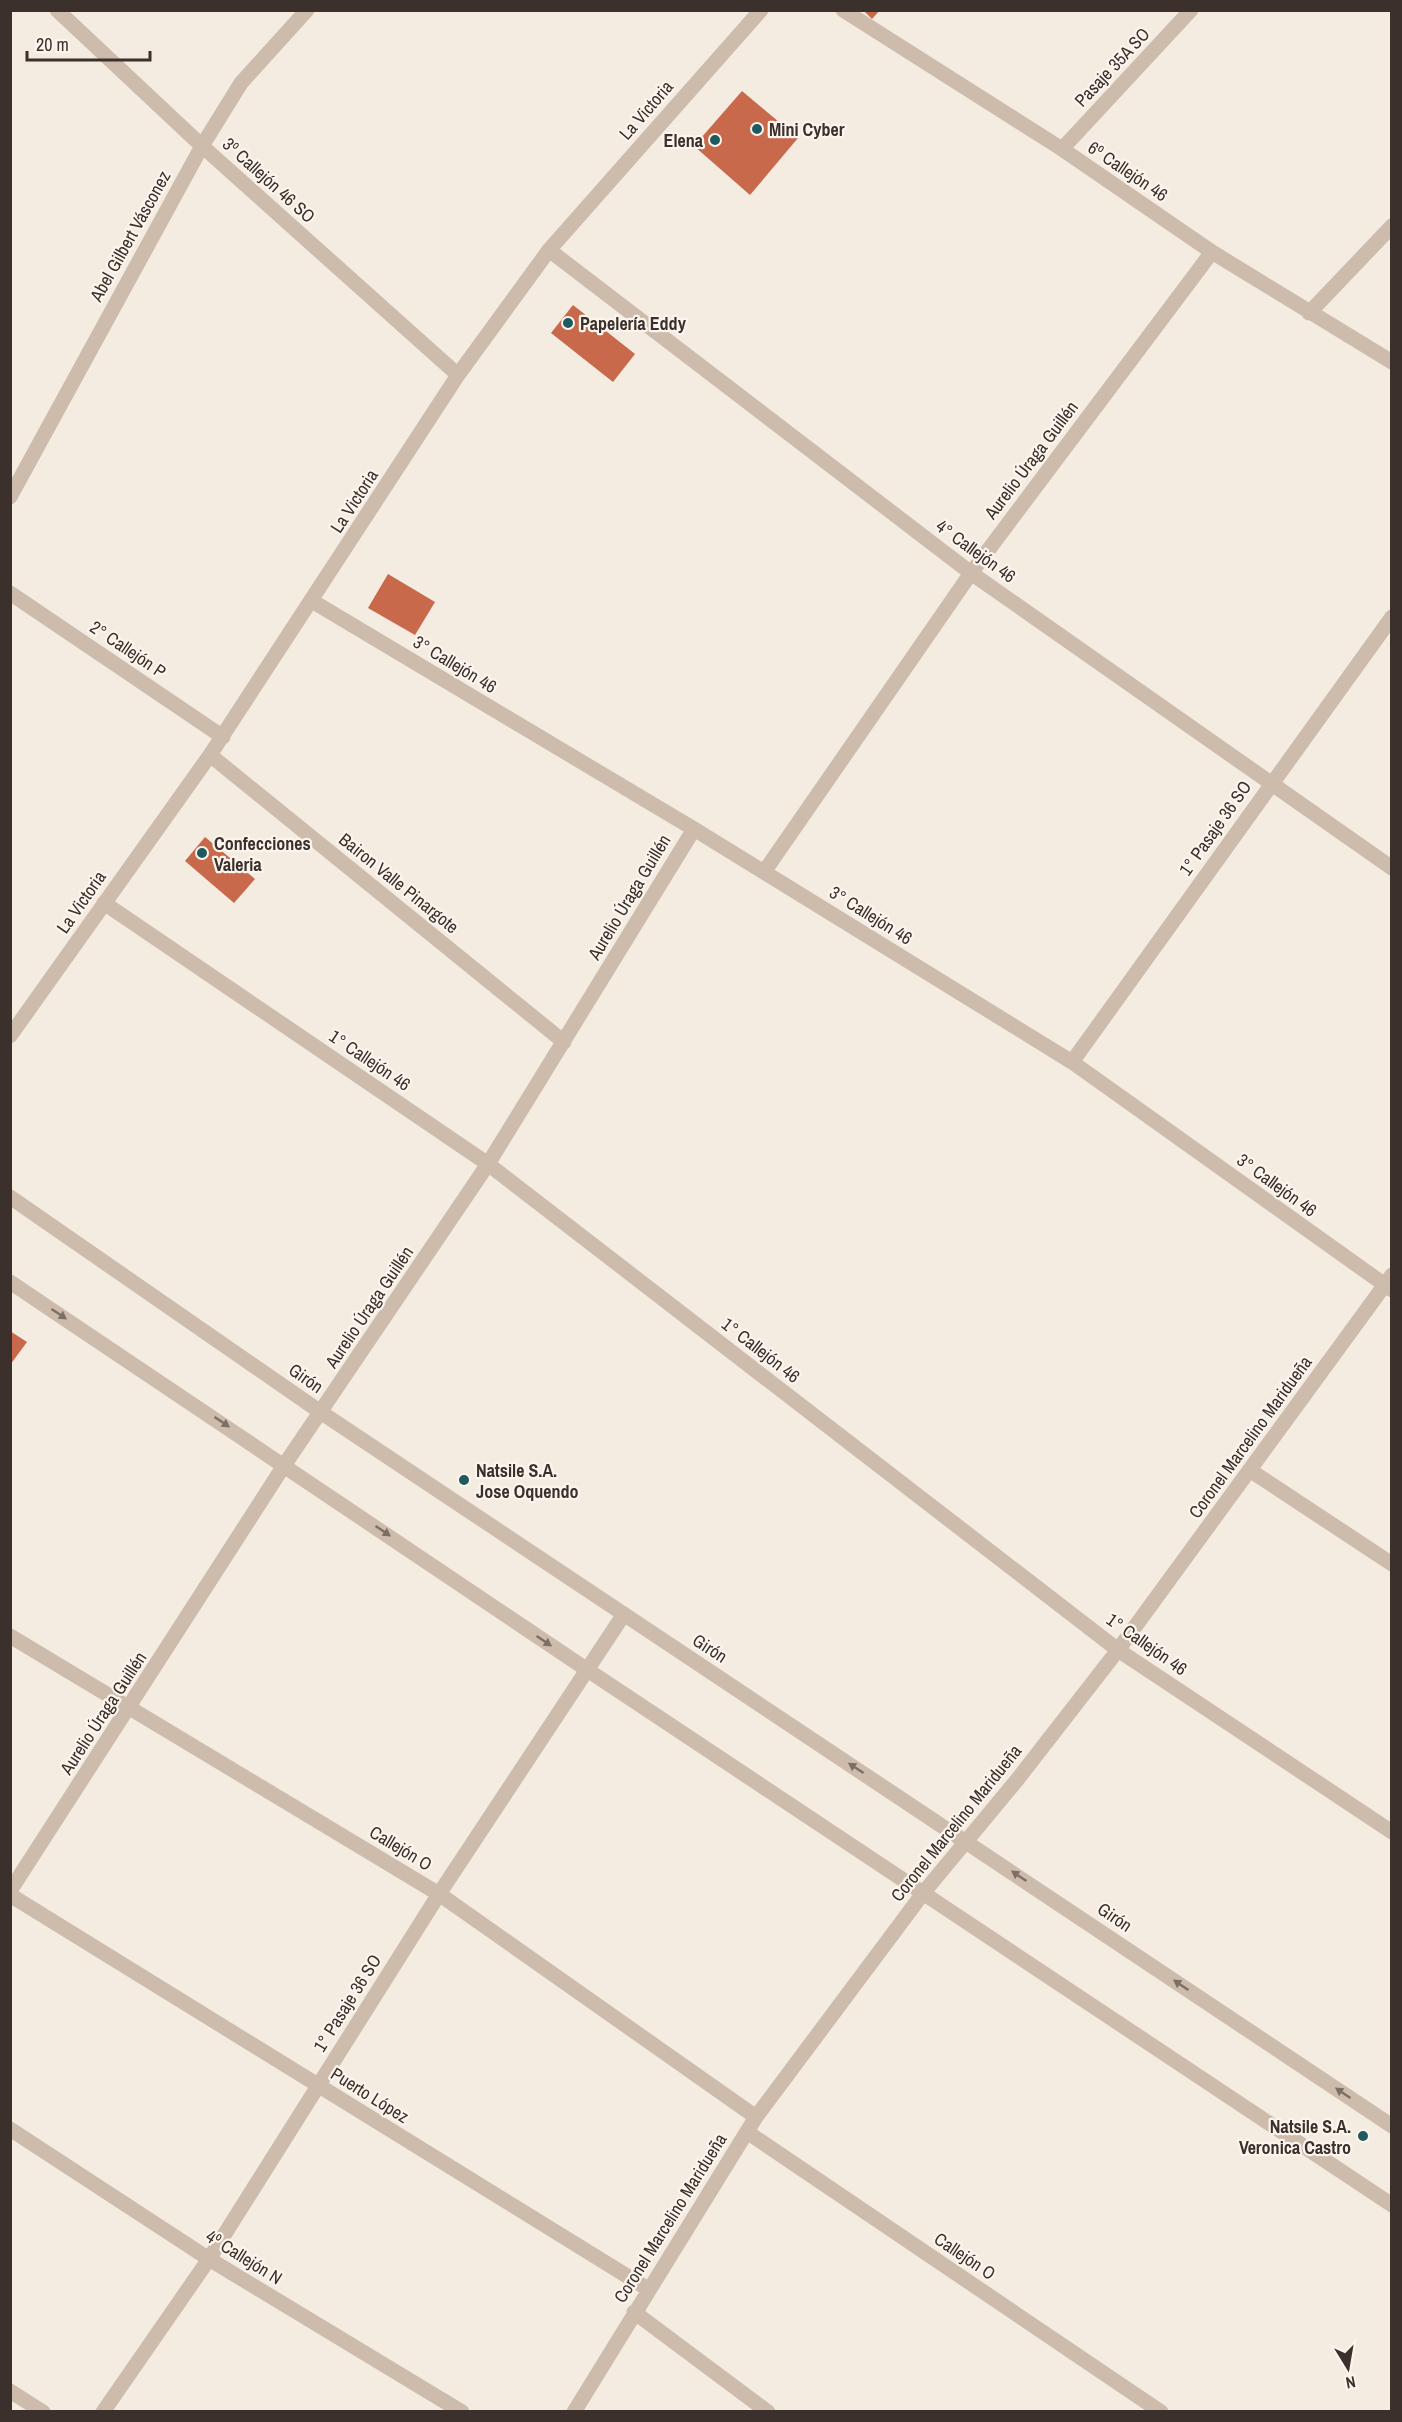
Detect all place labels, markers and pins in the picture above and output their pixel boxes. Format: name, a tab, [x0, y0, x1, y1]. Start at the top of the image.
place label: Mini Cyber	[769, 117, 845, 142]
marker: Mini Cyber	[750, 122, 764, 136]
place label: Elena	[664, 128, 704, 153]
marker: Elena	[708, 133, 722, 147]
place label: Papelería Eddy	[580, 311, 687, 336]
marker: Papelería Eddy	[561, 316, 575, 330]
place label: Confecciones Valeria	[214, 831, 311, 877]
marker: Confecciones Valeria	[195, 846, 209, 860]
place label: Natsile S.A. Jose Oquendo	[476, 1458, 579, 1504]
marker: Natsile S.A. Jose Oquendo	[457, 1473, 471, 1487]
place label: Natsile S.A. Veronica Castro	[1239, 2114, 1351, 2160]
marker: Natsile S.A. Veronica Castro	[1356, 2129, 1370, 2143]

